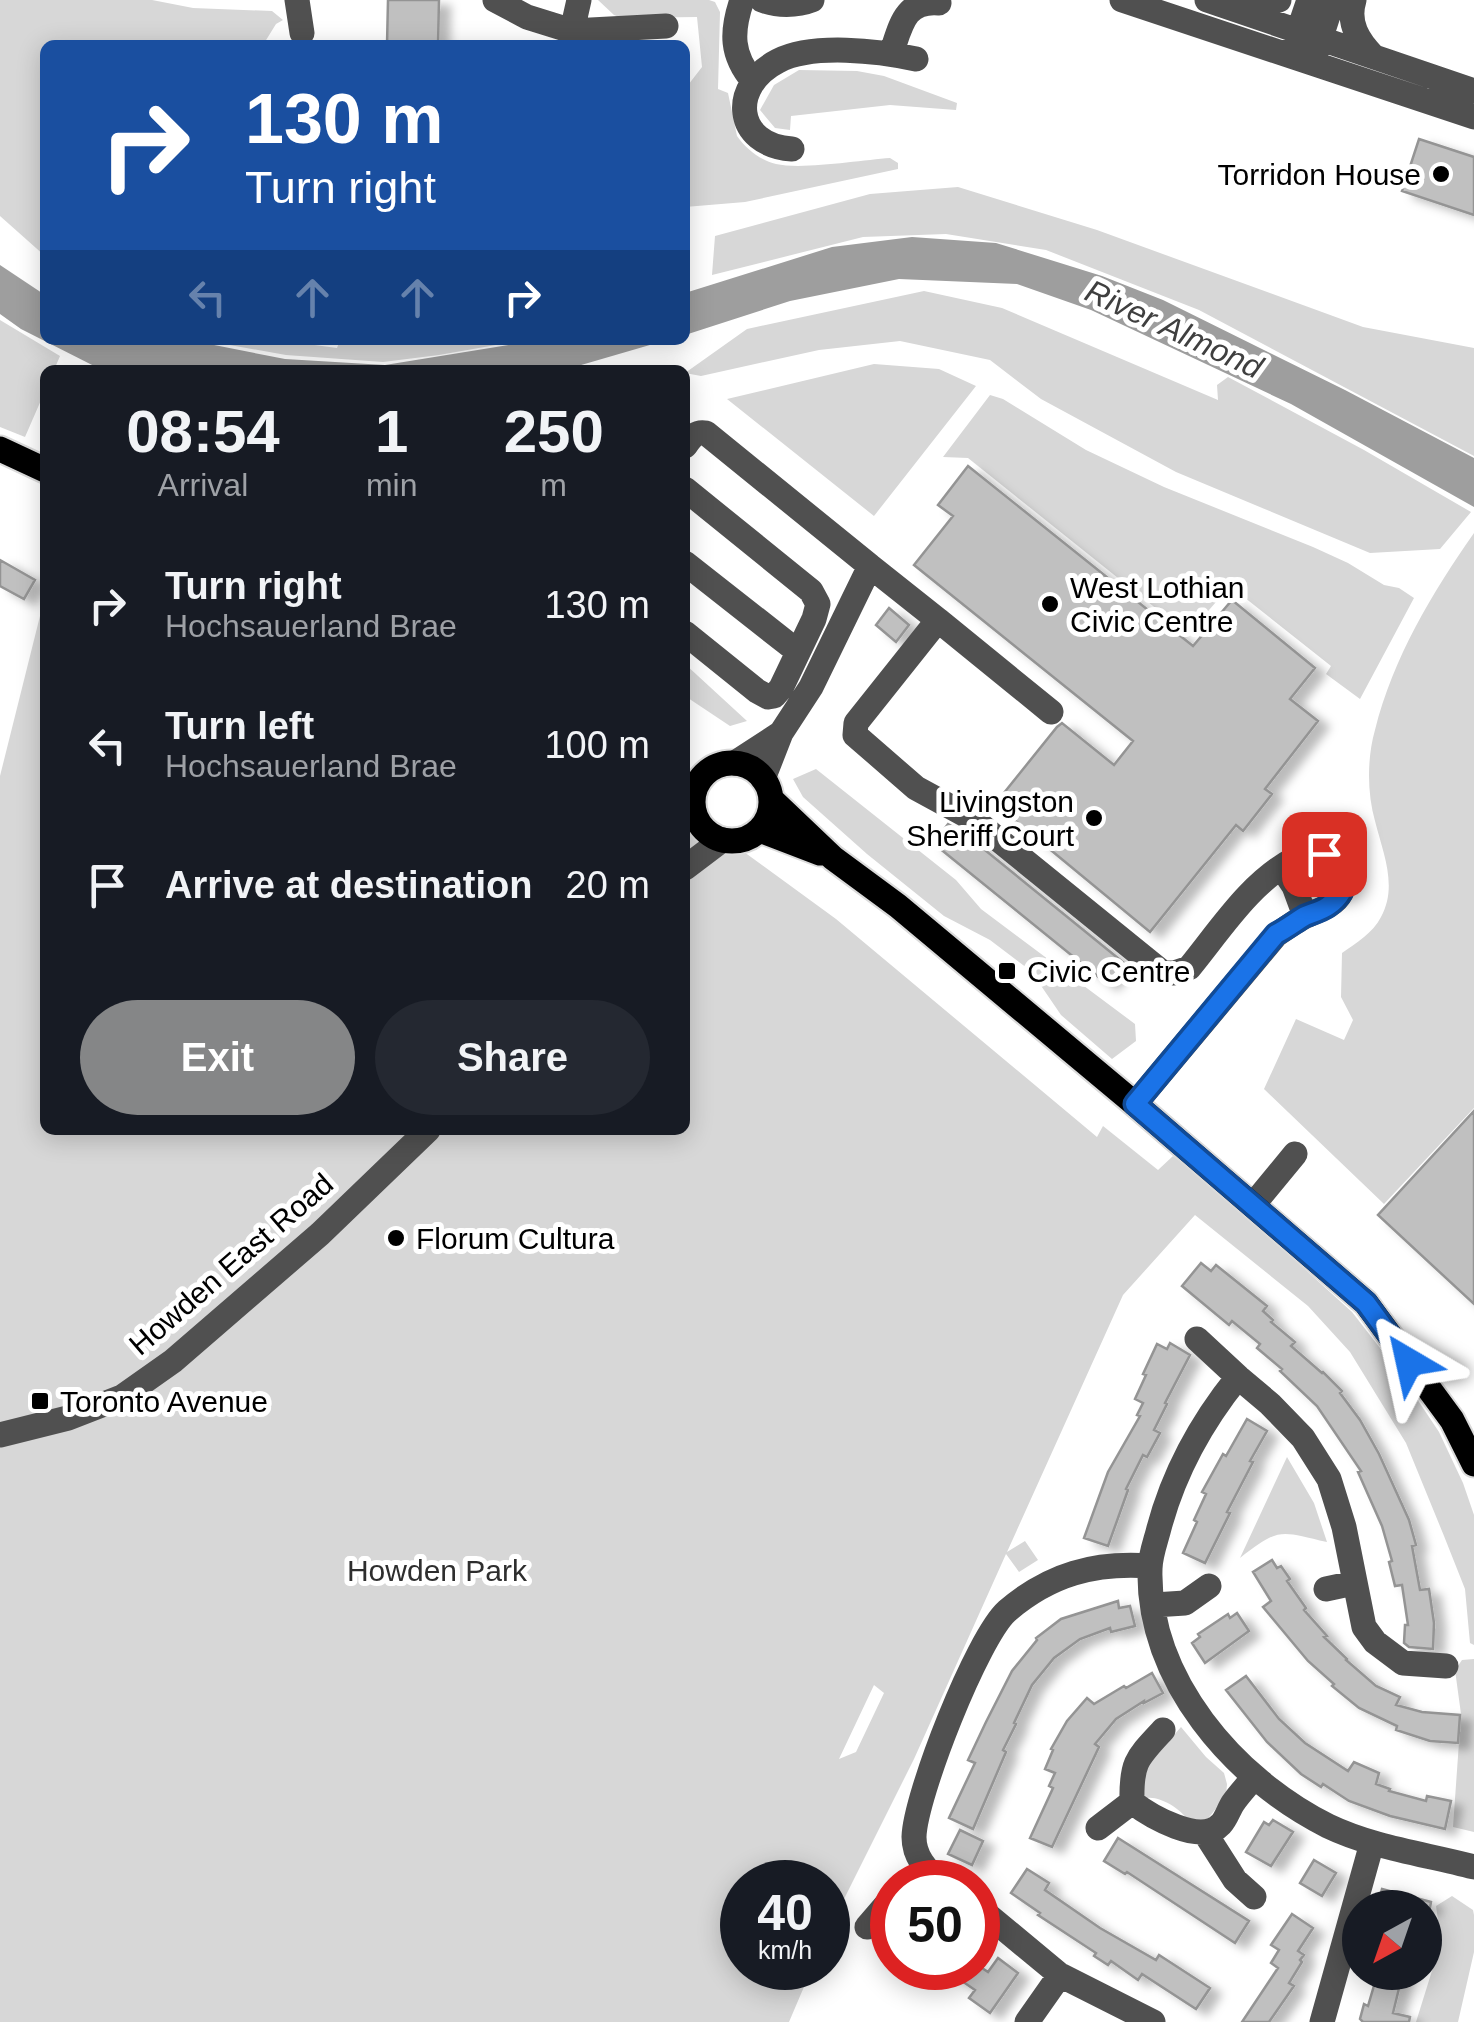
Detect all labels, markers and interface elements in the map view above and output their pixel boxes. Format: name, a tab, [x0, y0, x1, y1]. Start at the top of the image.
icon: right	[80, 80, 210, 210]
text: 130 m	[245, 80, 443, 158]
place label: Torridon House	[1218, 158, 1421, 191]
text: Turn right	[245, 162, 436, 213]
marker: Torridon House	[1430, 163, 1452, 185]
icon: left	[180, 270, 235, 325]
icon: ahead	[285, 270, 340, 325]
icon: ahead	[390, 270, 445, 325]
icon: right	[495, 270, 550, 325]
water label: River Almond	[1080, 272, 1269, 386]
text: 08:54	[126, 398, 280, 465]
text: 1	[375, 398, 408, 465]
text: 250	[504, 398, 604, 465]
text: Arrival	[158, 467, 248, 503]
text: min	[366, 467, 417, 503]
text: m	[540, 467, 567, 503]
text: Turn right	[165, 565, 342, 607]
place label: West Lothian Civic Centre	[1070, 571, 1245, 638]
icon: right	[80, 578, 135, 633]
text: 130 m	[544, 584, 650, 626]
marker: West Lothian Civic Centre	[1039, 593, 1061, 615]
text: Hochsauerland Brae	[165, 608, 457, 644]
text: Turn left	[165, 705, 314, 747]
icon: left	[80, 718, 135, 773]
text: 100 m	[544, 724, 650, 766]
text: Hochsauerland Brae	[165, 748, 457, 784]
place label: Livingston Sheriff Court	[906, 785, 1075, 852]
marker: Livingston Sheriff Court	[1083, 807, 1105, 829]
pin	[1282, 812, 1367, 897]
icon: arrive	[1297, 827, 1352, 882]
icon: arrive	[80, 858, 135, 913]
text: Arrive at destination	[165, 864, 532, 906]
text: 20 m	[566, 864, 650, 906]
place label: Civic Centre	[1027, 955, 1190, 988]
marker: Civic Centre	[996, 960, 1018, 982]
button: Exit	[80, 1000, 355, 1115]
button: Share	[375, 1000, 650, 1115]
street label: Howden East Road	[123, 1167, 339, 1361]
place label: Florum Cultura	[416, 1222, 615, 1255]
marker: Florum Cultura	[385, 1227, 407, 1249]
position arrow	[1357, 1310, 1461, 1414]
place label: Toronto Avenue	[60, 1385, 268, 1418]
marker: Toronto Avenue	[29, 1390, 51, 1412]
park label: Howden Park	[347, 1554, 528, 1587]
speed limit sign: 50	[870, 1860, 1000, 1990]
text: 40	[757, 1885, 813, 1941]
north arrow	[1342, 1890, 1442, 1990]
map controls	[1342, 1890, 1442, 1990]
text: km/h	[758, 1936, 812, 1964]

